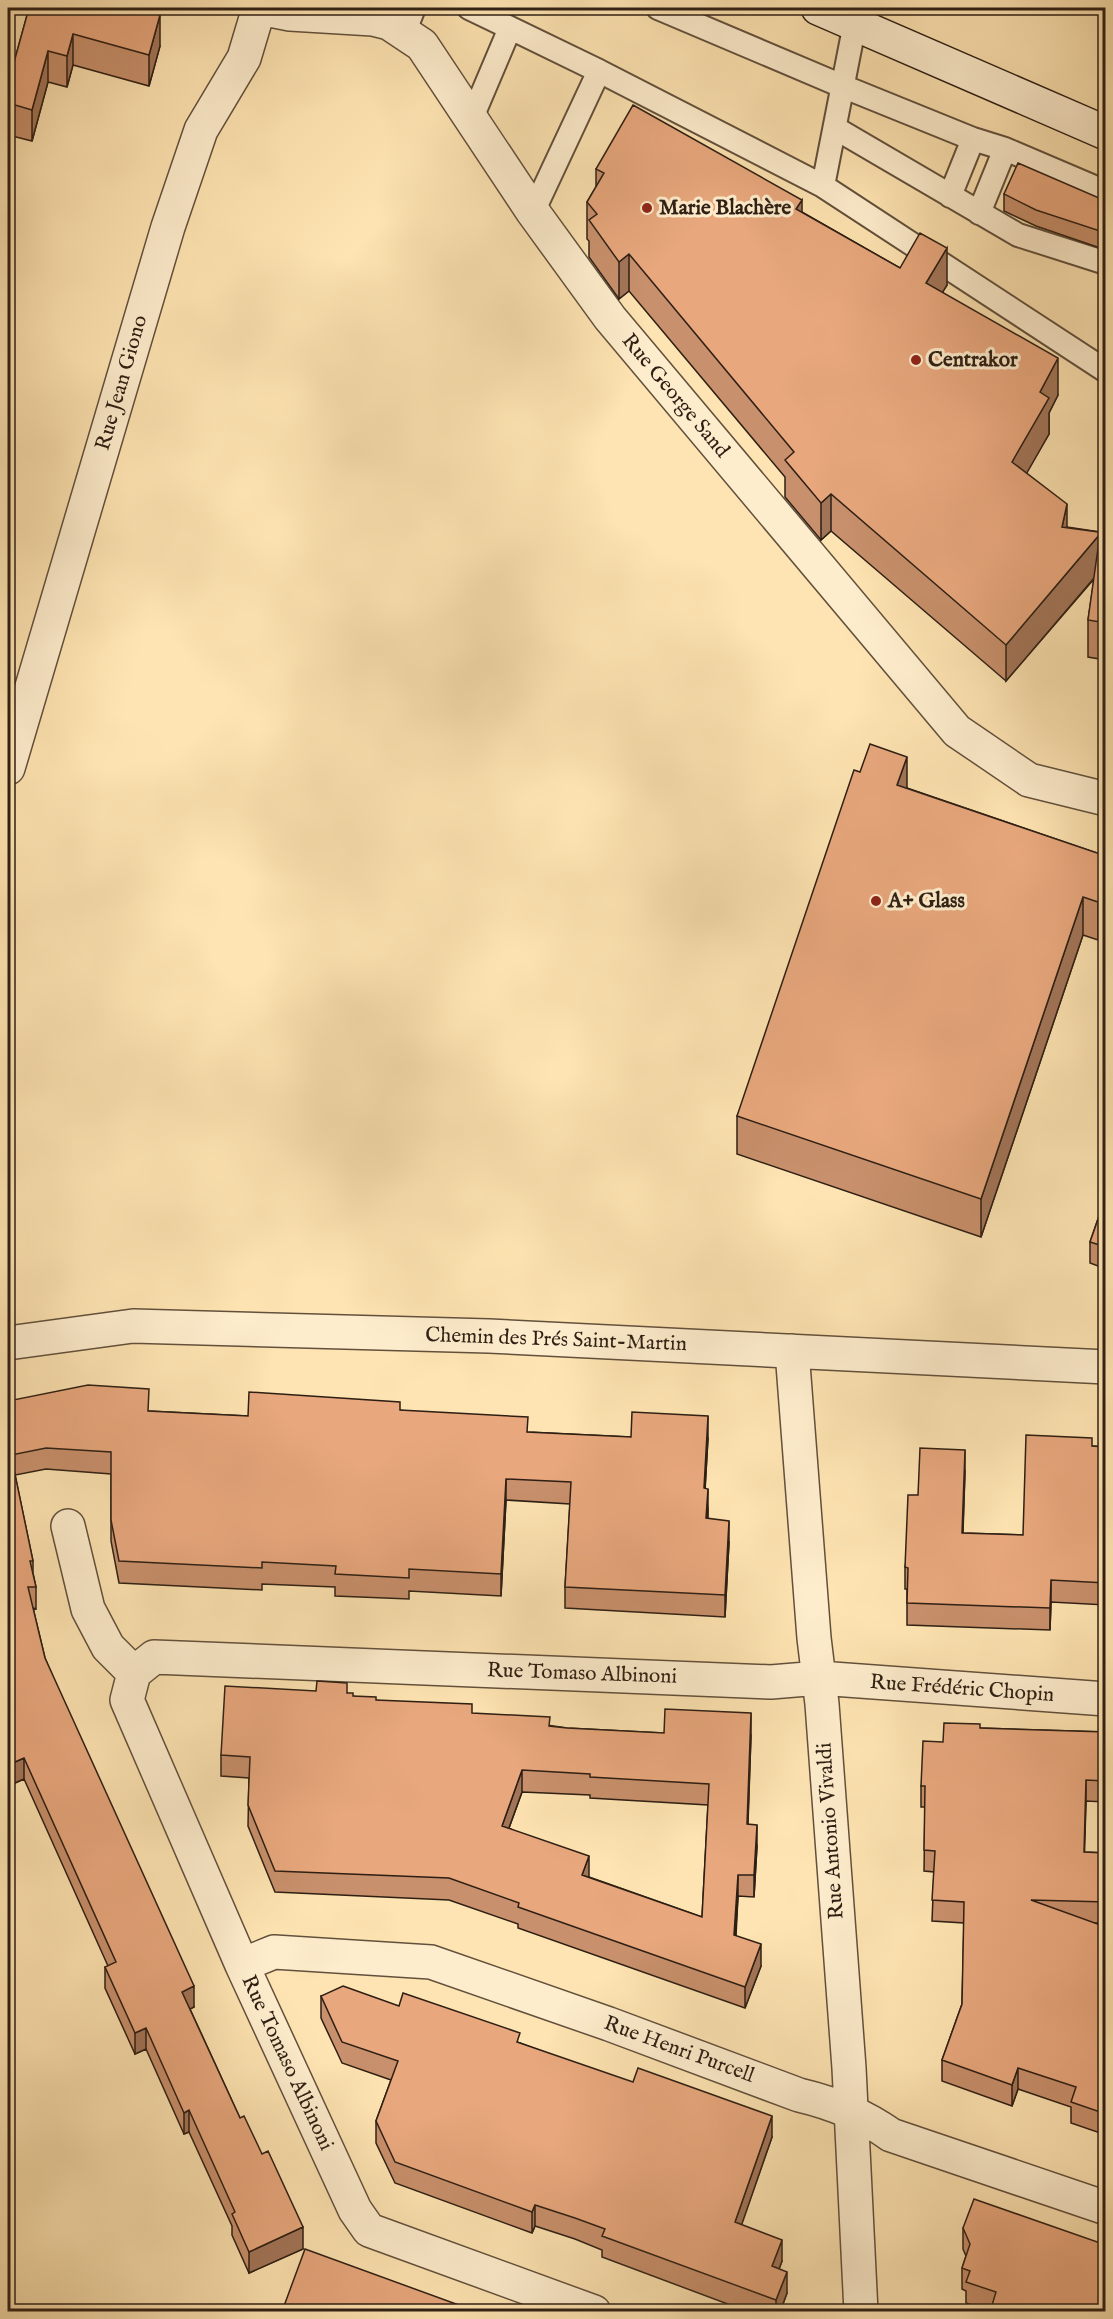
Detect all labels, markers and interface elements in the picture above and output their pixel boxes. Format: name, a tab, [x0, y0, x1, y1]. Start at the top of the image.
place label: Marie Blachère	[659, 195, 791, 222]
marker: Marie Blachère	[640, 201, 654, 215]
street label: Rue Jean Giono	[90, 312, 154, 454]
street label: Rue George Sand	[615, 328, 735, 464]
place label: Centrakor	[928, 347, 1018, 374]
marker: Centrakor	[909, 353, 923, 367]
place label: A+ Glass	[887, 888, 965, 915]
marker: A+ Glass	[869, 894, 883, 908]
street label: Chemin des Prés Saint-Martin	[425, 1322, 687, 1358]
street label: Rue Tomaso Albinoni	[486, 1657, 678, 1691]
street label: Rue Frédéric Chopin	[869, 1669, 1055, 1709]
street label: Rue Antonio Vivaldi	[811, 1742, 851, 1920]
street label: Rue Tomaso Albinoni	[235, 1971, 339, 2155]
street label: Rue Henri Purcell	[600, 2010, 758, 2090]

